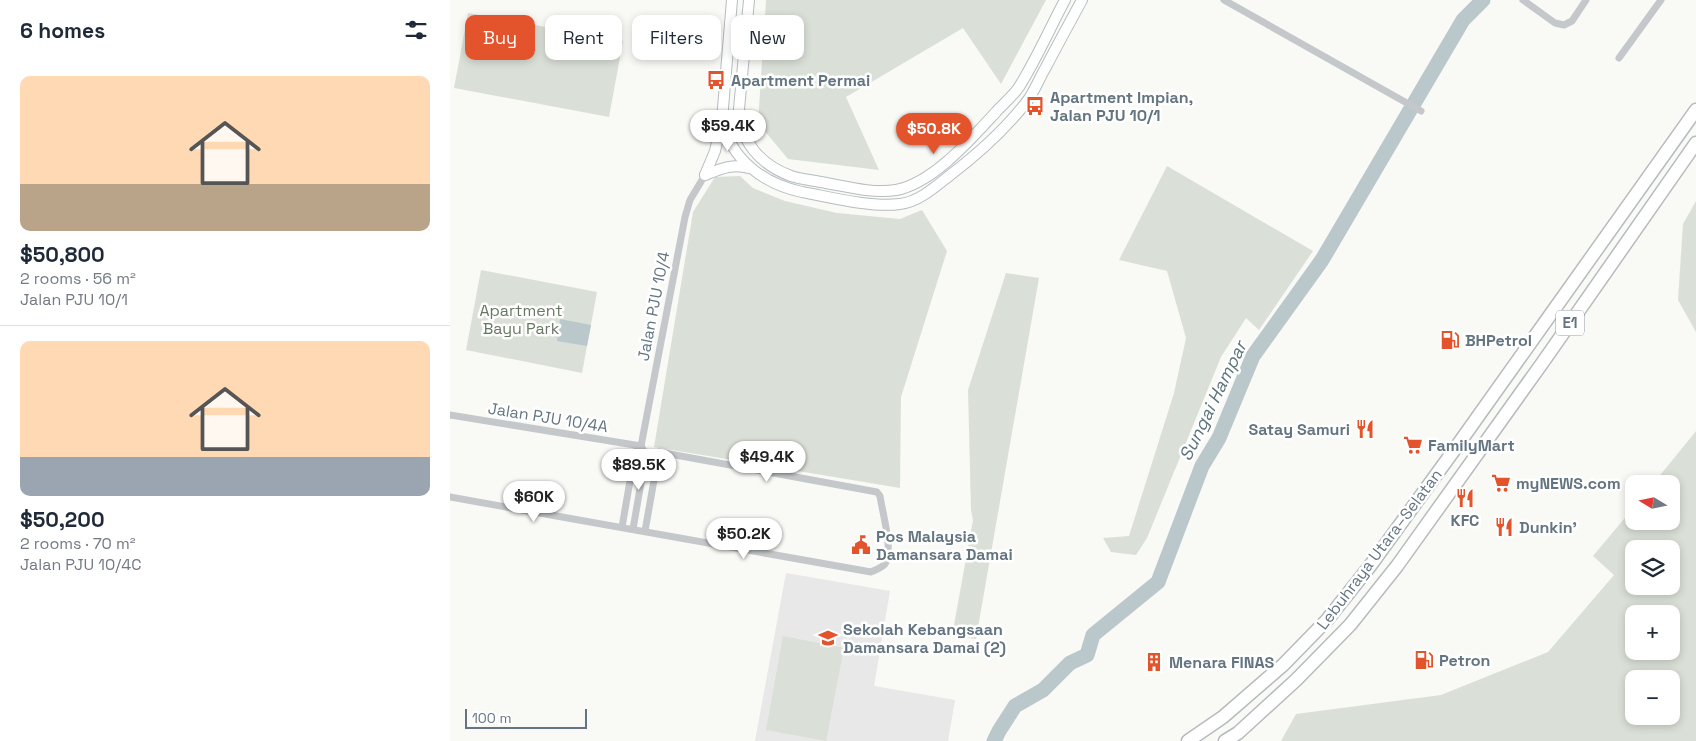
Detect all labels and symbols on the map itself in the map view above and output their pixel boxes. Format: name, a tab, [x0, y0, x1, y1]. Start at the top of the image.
bus stop icon: Apartment Permai	[705, 69, 727, 91]
place label: Apartment Permai	[731, 70, 870, 91]
place label: Apartment Impian, Jalan PJU 10/1	[1050, 87, 1193, 126]
bus stop icon: Apartment Impian, Jalan PJU 10/1	[1024, 95, 1046, 117]
pin: $59.4K	[687, 110, 769, 152]
pin: $50.8K	[893, 112, 975, 155]
street label: Jalan PJU 10/4	[633, 250, 674, 363]
park label: Apartment Bayu Park	[479, 300, 563, 339]
road number: E1	[1556, 310, 1584, 336]
fuel station icon: BHPetrol	[1439, 329, 1461, 351]
place label: BHPetrol	[1465, 330, 1532, 351]
water label: Sungai Hampar	[1174, 335, 1252, 464]
street label: Jalan PJU 10/4A	[486, 398, 609, 437]
restaurant icon: Satay Samuri	[1354, 418, 1376, 440]
place label: Satay Samuri	[1248, 419, 1350, 440]
supermarket icon: FamilyMart	[1402, 434, 1424, 456]
place label: FamilyMart	[1428, 435, 1515, 456]
pin: $49.4K	[726, 440, 808, 483]
pin: $89.5K	[598, 448, 680, 491]
street label: Lebuhraya Utara–Selatan	[1312, 465, 1447, 634]
supermarket icon: myNEWS.com	[1490, 472, 1512, 494]
place label: myNEWS.com	[1516, 473, 1621, 494]
north arrow	[1625, 475, 1680, 530]
pin: $60K	[504, 480, 564, 523]
restaurant icon: KFC	[1454, 487, 1476, 509]
place label: KFC	[1451, 510, 1479, 531]
restaurant icon: Dunkin'	[1493, 516, 1515, 538]
place label: Dunkin'	[1519, 517, 1577, 538]
pin: $50.2K	[703, 518, 785, 560]
place label: Pos Malaysia Damansara Damai	[876, 526, 1013, 565]
public building icon: Pos Malaysia Damansara Damai	[850, 534, 872, 556]
place label: Sekolah Kebangsaan Damansara Damai (2)	[843, 619, 1006, 658]
school or university icon: Sekolah Kebangsaan Damansara Damai (2)	[817, 627, 839, 649]
fuel station icon: Petron	[1413, 649, 1435, 671]
place label: Petron	[1439, 650, 1490, 671]
building icon: Menara FINAS	[1143, 651, 1165, 673]
place label: Menara FINAS	[1169, 652, 1275, 673]
scale bar	[465, 706, 588, 729]

